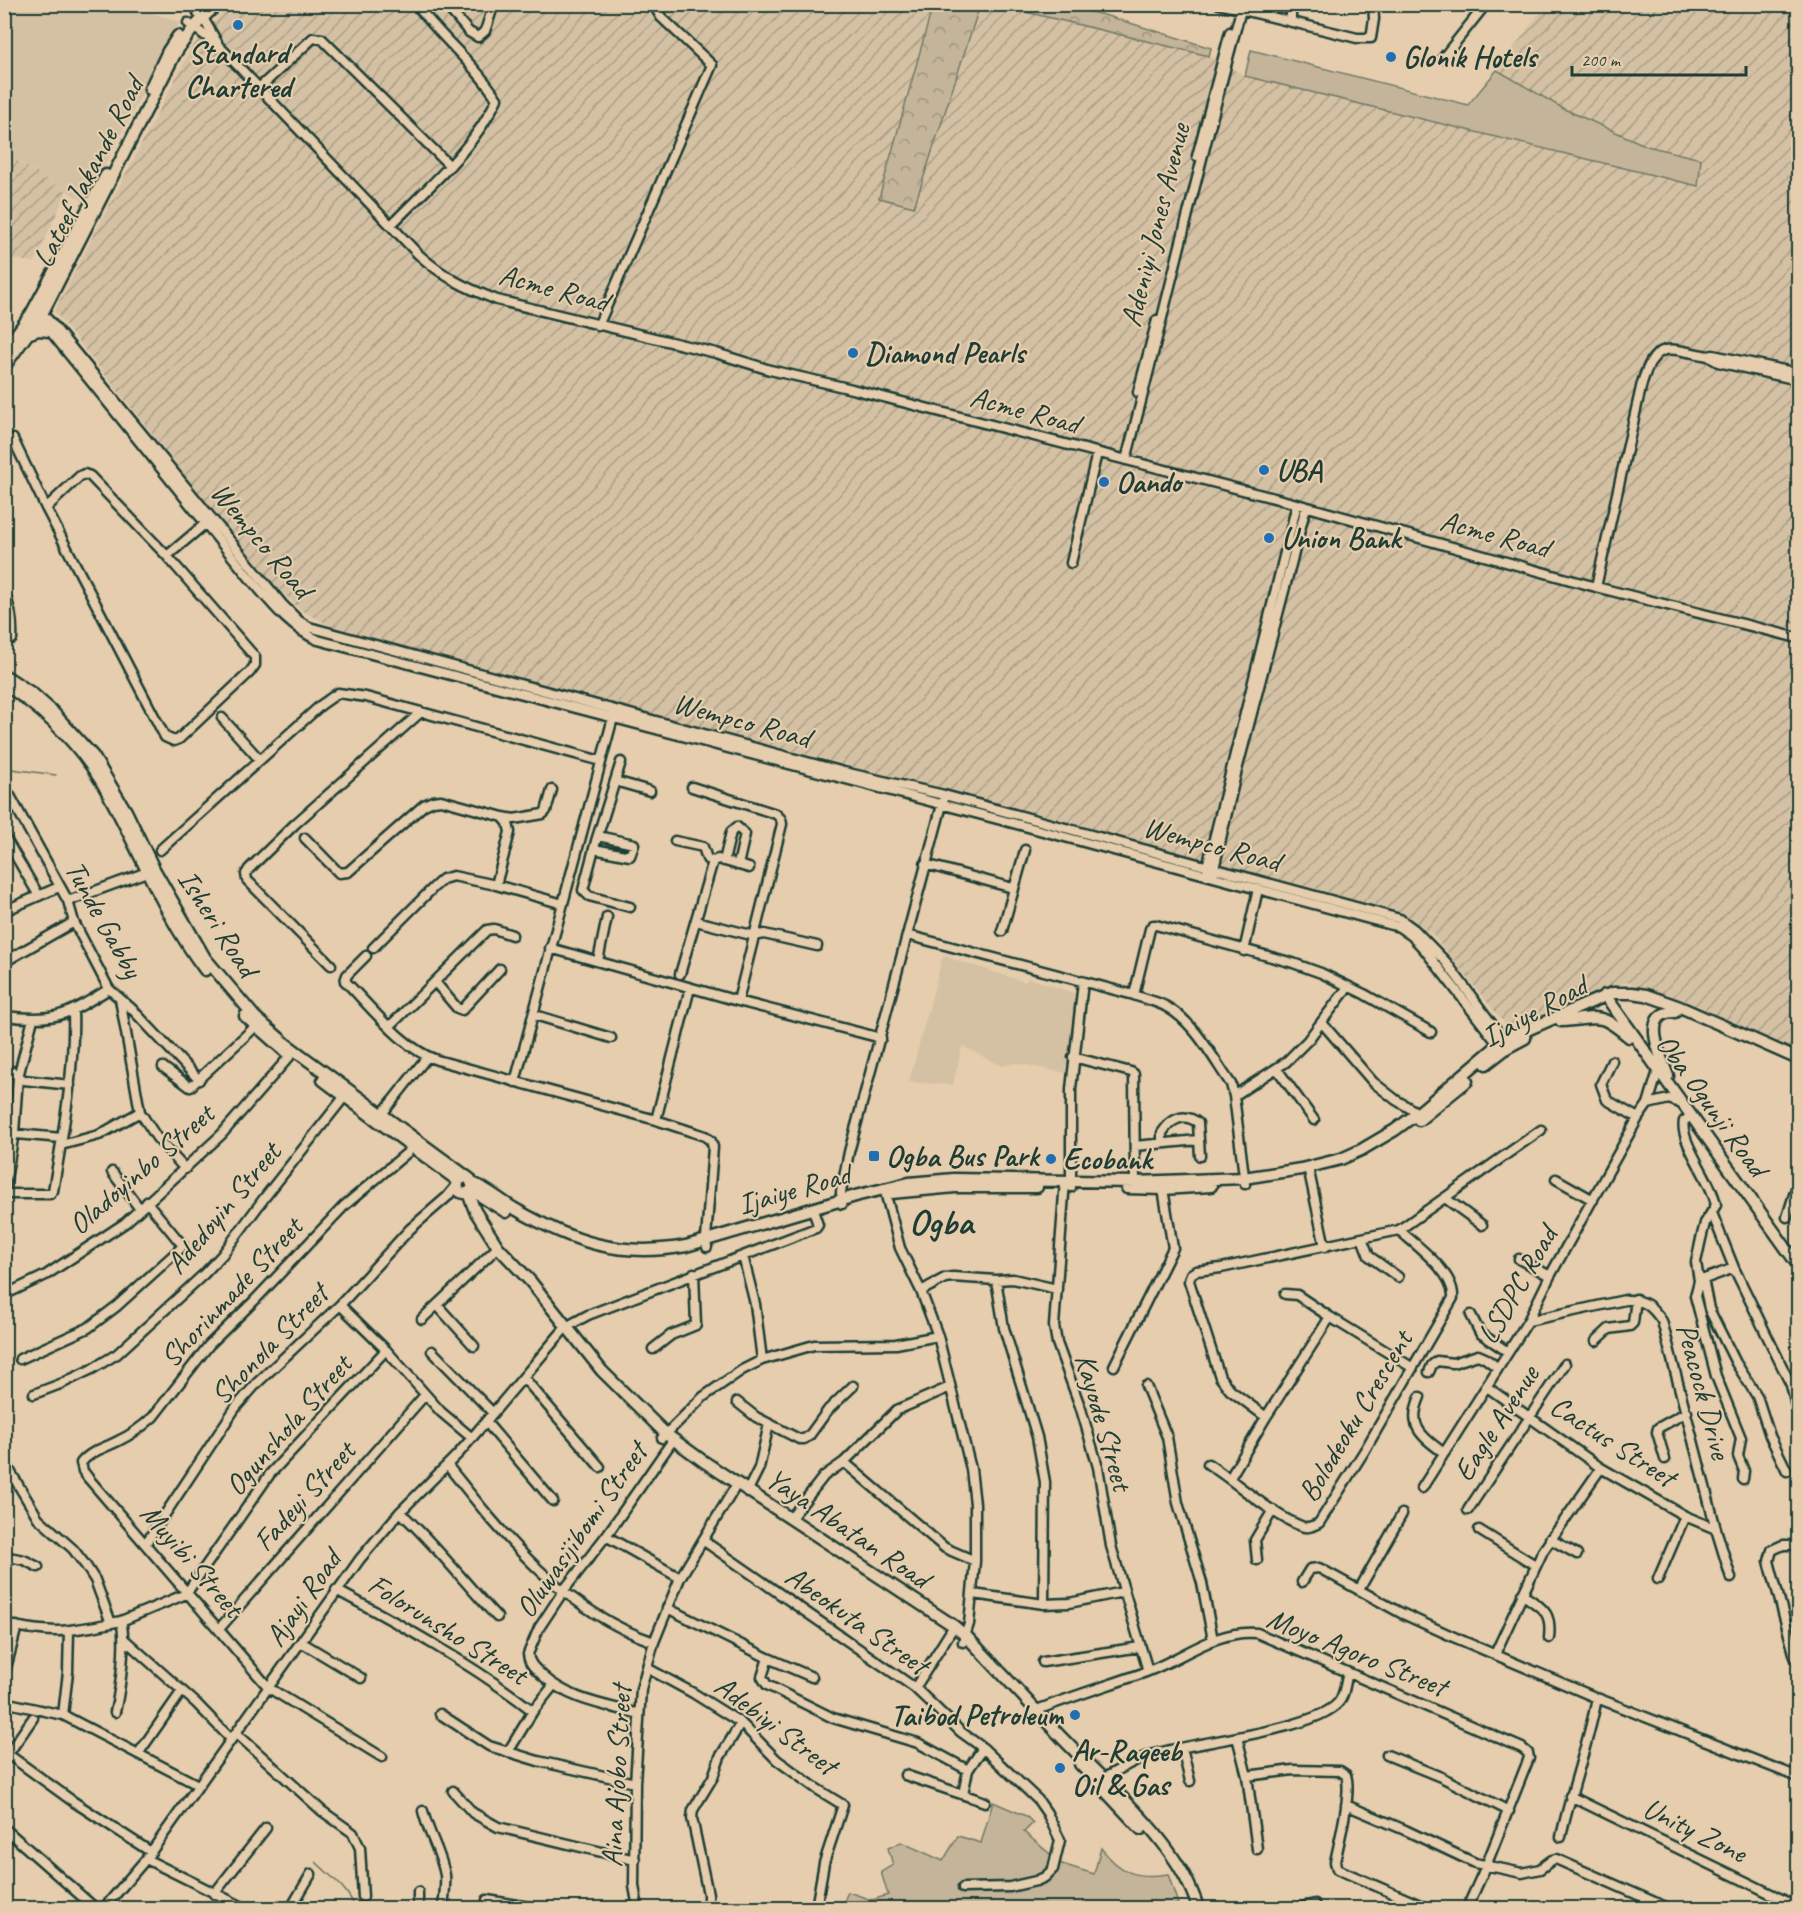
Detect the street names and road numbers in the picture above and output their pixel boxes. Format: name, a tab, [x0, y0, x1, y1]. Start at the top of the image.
street label: Lateef Jakande Road	[24, 67, 154, 274]
street label: Adeniyi Jones Avenue	[1111, 117, 1199, 330]
street label: Acme Road	[495, 255, 617, 322]
street label: Acme Road	[966, 377, 1088, 444]
street label: Wempco Road	[202, 474, 324, 609]
street label: Acme Road	[1436, 501, 1558, 568]
street label: Wempco Road	[669, 684, 819, 758]
street label: Wempco Road	[1139, 808, 1289, 882]
street label: Tunde Gabby	[56, 854, 153, 986]
street label: Isheri Road	[169, 862, 269, 987]
street label: Ijaiye Road	[1474, 964, 1597, 1056]
street label: Oba Ogunji Road	[1647, 1026, 1779, 1187]
street label: Oladoyinbo Street	[60, 1093, 224, 1243]
street label: Adedoyin Street	[157, 1132, 291, 1282]
street label: Ijaiye Road	[733, 1154, 859, 1223]
street label: Shorinmade Street	[152, 1207, 313, 1375]
street label: LSDPC Road	[1468, 1216, 1568, 1350]
street label: Shonola Street	[202, 1273, 339, 1412]
street label: Peacock Drive	[1668, 1319, 1741, 1465]
street label: Bolodeoku Crescent	[1289, 1321, 1422, 1508]
street label: Ogunshola Street	[216, 1344, 362, 1503]
street label: Kayode Street	[1066, 1349, 1142, 1498]
street label: Eagle Avenue	[1445, 1356, 1549, 1488]
street label: Cactus Street	[1543, 1386, 1686, 1498]
street label: Fadeyi Street	[245, 1431, 365, 1559]
street label: Oluwasijibomi Street	[507, 1432, 658, 1625]
street label: Yaya Abatan Road	[759, 1459, 941, 1599]
street label: Muyibi Street	[132, 1495, 254, 1627]
street label: Ajayi Road	[256, 1539, 352, 1654]
street label: Abeokuta Street	[778, 1557, 939, 1686]
street label: Folorunsho Street	[361, 1565, 537, 1695]
street label: Moyo Agoro Street	[1262, 1599, 1456, 1707]
street label: Adebiyi Street	[707, 1667, 848, 1786]
street label: Aina Ajobo Street	[592, 1680, 640, 1868]
street label: Unity Zone	[1637, 1789, 1755, 1872]

